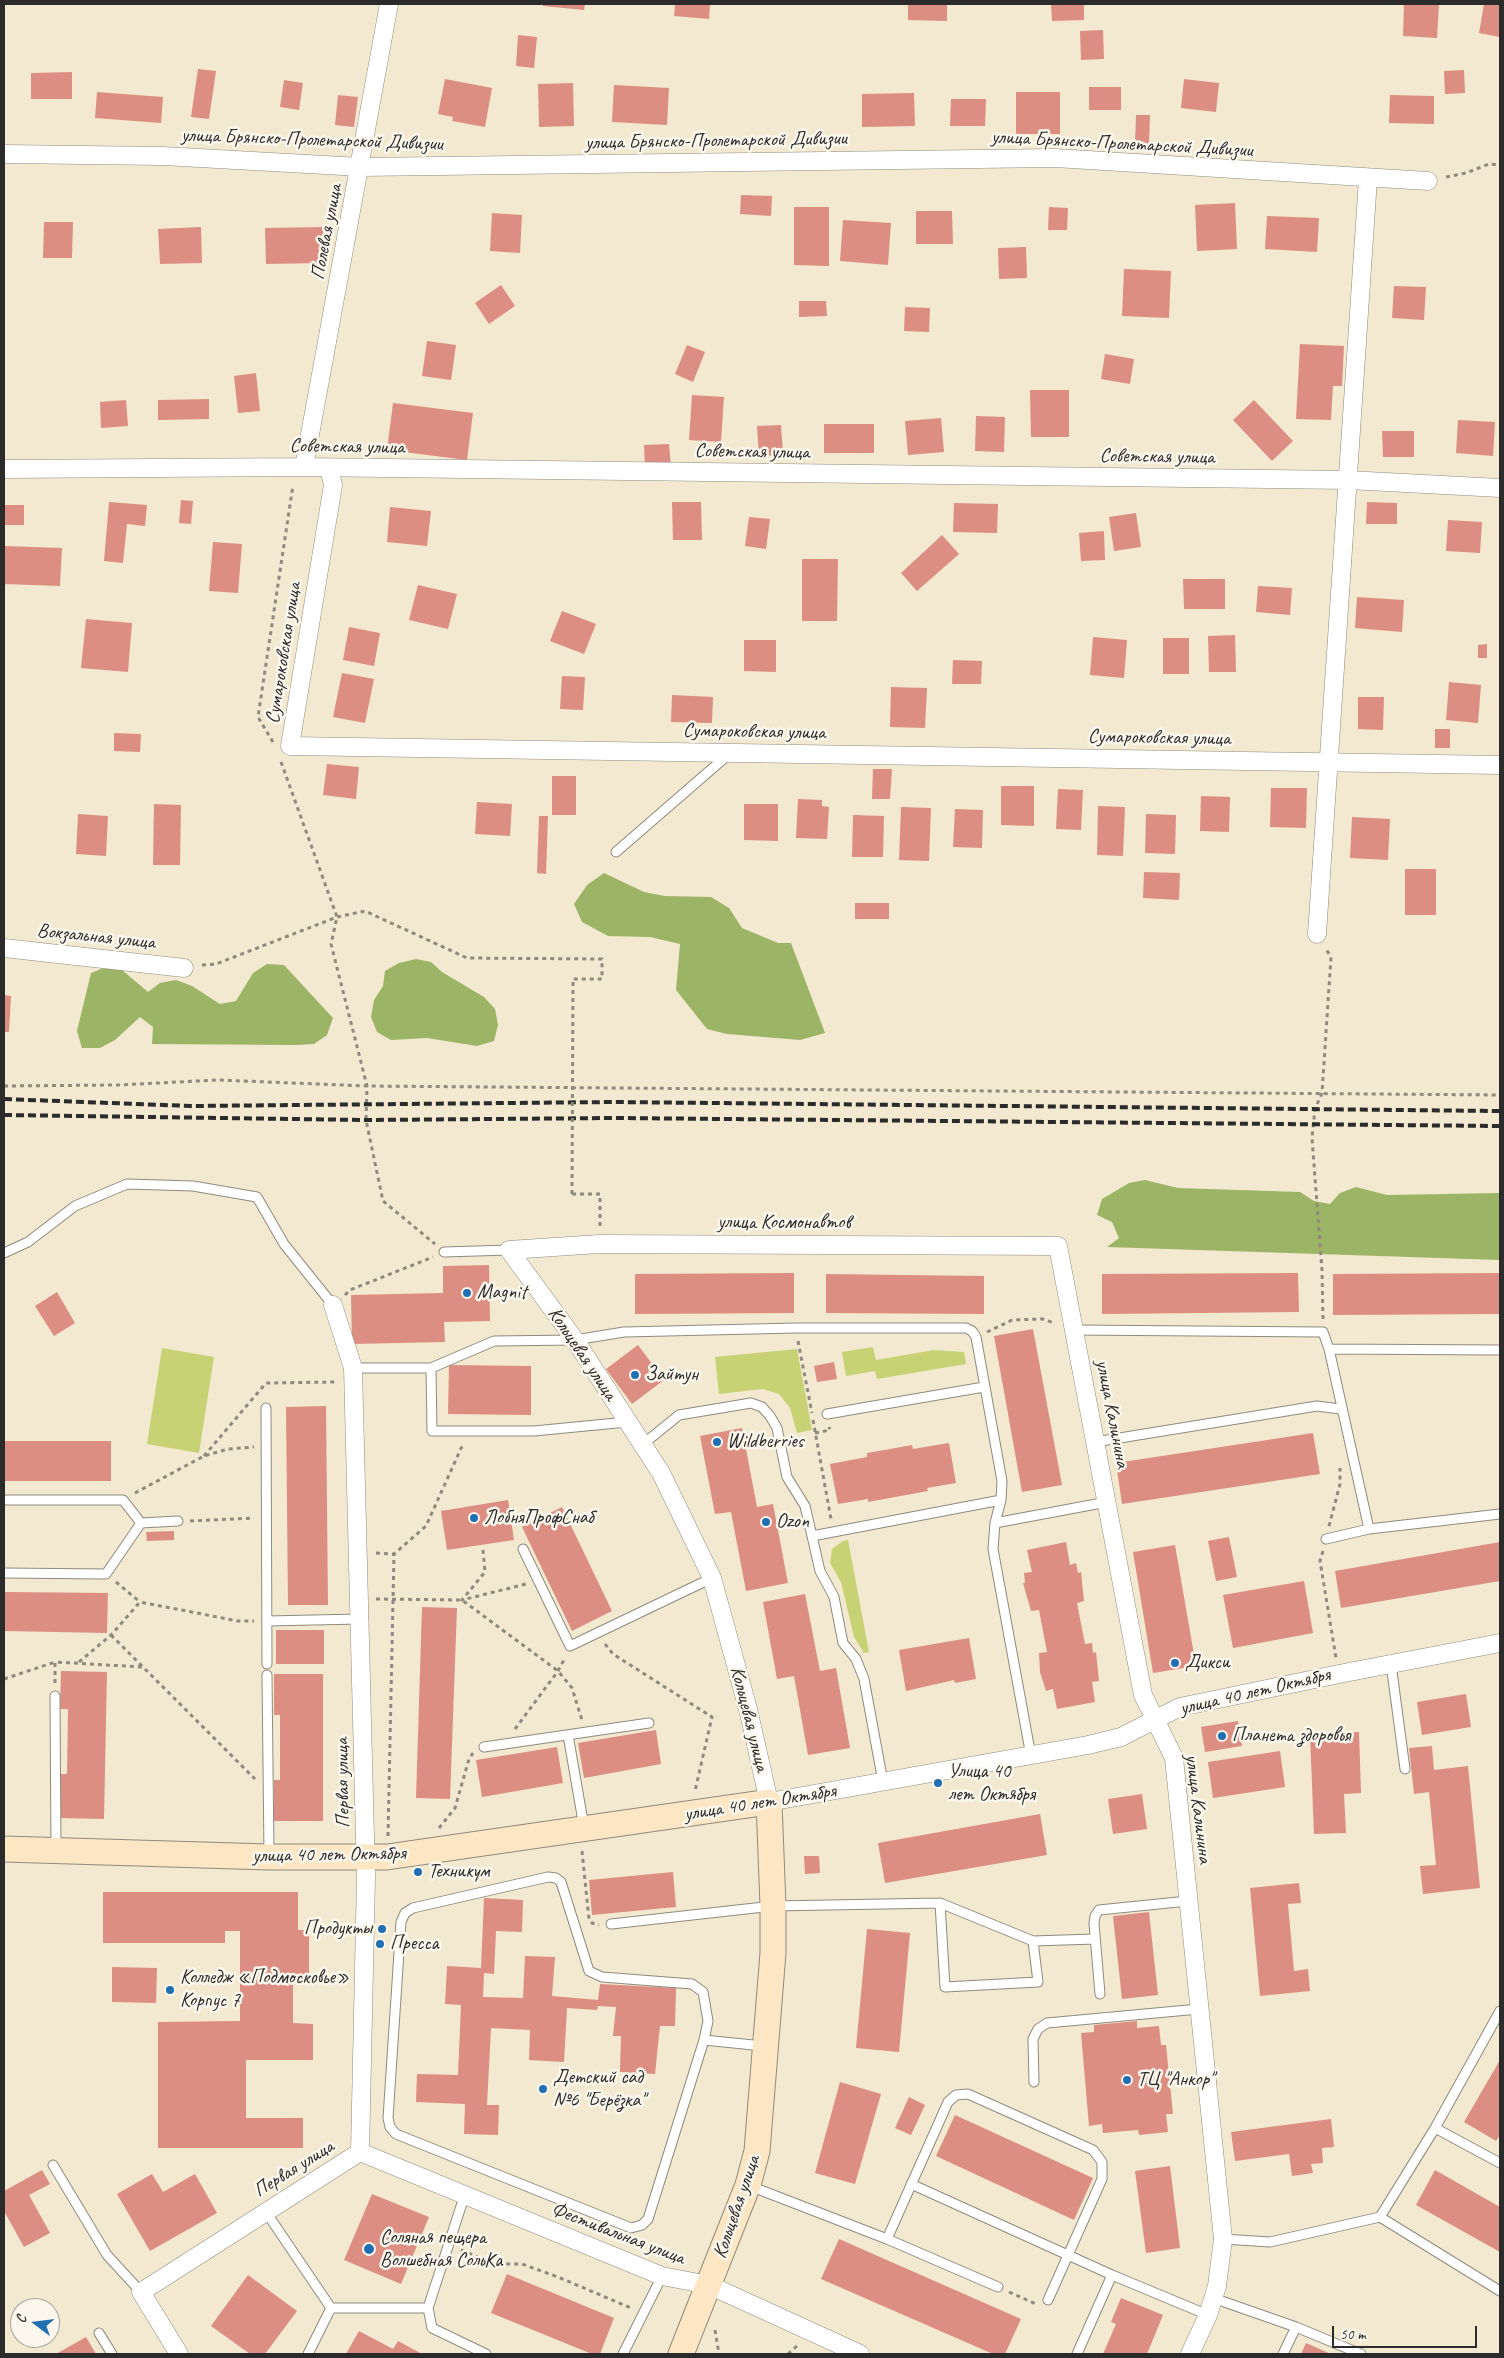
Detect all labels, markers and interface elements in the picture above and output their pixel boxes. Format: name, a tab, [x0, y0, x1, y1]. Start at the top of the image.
street label: улица Брянско-Пролетарской Дивизии	[181, 123, 443, 157]
street label: улица Брянско-Пролетарской Дивизии	[991, 125, 1253, 163]
street label: улица Брянско-Пролетарской Дивизии	[585, 127, 847, 155]
street label: Полевая улица	[306, 182, 348, 282]
street label: Советская улица	[289, 434, 405, 460]
street label: Советская улица	[694, 439, 810, 465]
street label: Советская улица	[1099, 444, 1215, 470]
street label: Сумароковская улица	[261, 581, 307, 725]
street label: Сумароковская улица	[683, 719, 825, 745]
street label: Сумароковская улица	[1088, 725, 1230, 751]
street label: Вокзальная улица	[36, 919, 156, 955]
street label: улица Космонавтов	[718, 1211, 850, 1235]
place label: Magnit	[477, 1281, 527, 1305]
marker: Magnit	[461, 1287, 473, 1299]
street label: Кольцевая улица	[542, 1303, 622, 1405]
street label: улица Калинина	[1090, 1358, 1134, 1470]
place label: Зайтун	[645, 1363, 698, 1387]
marker: Зайтун	[629, 1369, 641, 1381]
place label: Wildberries	[727, 1430, 804, 1454]
marker: Wildberries	[711, 1436, 723, 1448]
place label: ЛобняПрофСнаб	[484, 1506, 593, 1530]
place label: Ozon	[776, 1510, 809, 1534]
marker: ЛобняПрофСнаб	[468, 1512, 480, 1524]
marker: Ozon	[760, 1516, 772, 1528]
place label: Дикси	[1185, 1651, 1230, 1675]
marker: Дикси	[1169, 1657, 1181, 1669]
street label: улица 40 лет Октября	[1178, 1663, 1332, 1721]
street label: Кольцевая улица	[724, 1664, 774, 1774]
place label: Планета здоровья	[1232, 1724, 1350, 1748]
marker: Планета здоровья	[1216, 1730, 1228, 1742]
street label: Первая улица	[330, 1738, 356, 1828]
street label: улица Калинина	[1179, 1753, 1217, 1865]
place label: Улица 40 лет Октября	[948, 1760, 1035, 1807]
marker: Улица 40 лет Октября	[932, 1777, 944, 1789]
street label: улица 40 лет Октября	[682, 1779, 838, 1827]
street label: улица 40 лет Октября	[252, 1842, 406, 1868]
place label: Техникум	[428, 1860, 490, 1884]
marker: Техникум	[412, 1866, 424, 1878]
place label: Продукты	[304, 1917, 372, 1941]
marker: Продукты	[376, 1923, 388, 1935]
place label: Пресса	[390, 1932, 439, 1956]
marker: Пресса	[374, 1938, 386, 1950]
place label: Колледж «Подмосковье» Корпус 7	[180, 1966, 349, 2013]
marker: Колледж «Подмосковье» Корпус 7	[164, 1984, 176, 1996]
place label: Детский сад №6 "Берёзка"	[553, 2066, 645, 2113]
place label: ТЦ "Анкор"	[1137, 2068, 1214, 2092]
marker: ТЦ "Анкор"	[1121, 2074, 1133, 2086]
marker: Детский сад №6 "Берёзка"	[537, 2083, 549, 2095]
street label: Первая улица	[249, 2135, 339, 2203]
street label: Кольцевая улица	[708, 2152, 766, 2262]
street label: Фестивальная улица	[548, 2198, 688, 2270]
place label: Соляная пещера Волшебная СольКа	[380, 2226, 502, 2273]
marker: Соляная пещера Волшебная СольКа	[362, 2242, 376, 2256]
north arrow	[10, 2298, 60, 2348]
text: С	[12, 2314, 30, 2325]
scale bar	[1334, 2316, 1479, 2348]
text: 50 m	[1340, 2325, 1366, 2344]

